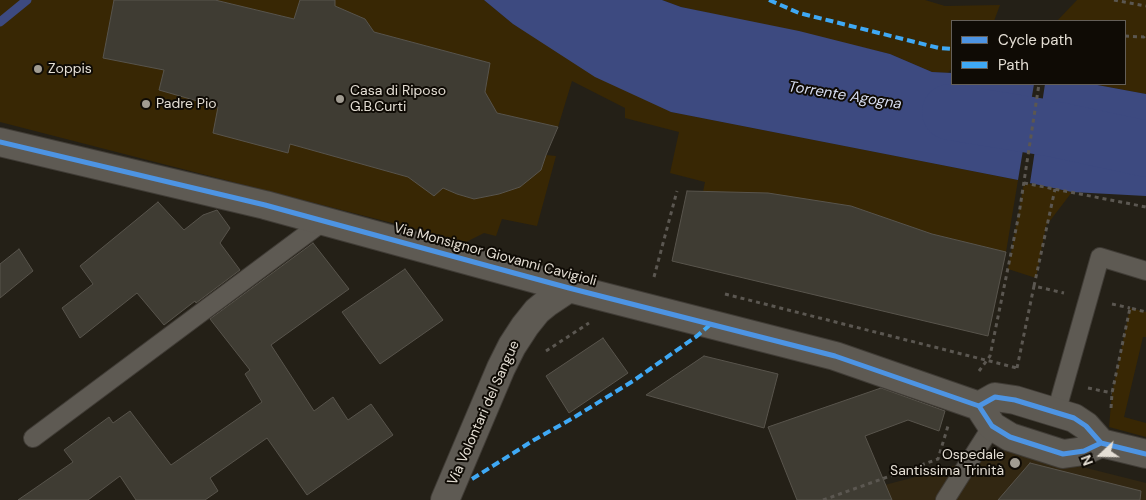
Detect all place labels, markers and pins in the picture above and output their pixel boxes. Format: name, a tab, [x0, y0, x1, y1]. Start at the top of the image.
place label: Zoppis	[48, 61, 92, 77]
marker: Zoppis	[32, 63, 44, 75]
place label: Casa di Riposo G.B.Curti	[350, 83, 446, 115]
marker: Casa di Riposo G.B.Curti	[334, 93, 346, 105]
place label: Padre Pio	[156, 96, 217, 112]
marker: Padre Pio	[140, 98, 152, 110]
place label: Ospedale Santissima Trinità	[890, 447, 1004, 480]
marker: Ospedale Santissima Trinità	[1008, 456, 1022, 470]

